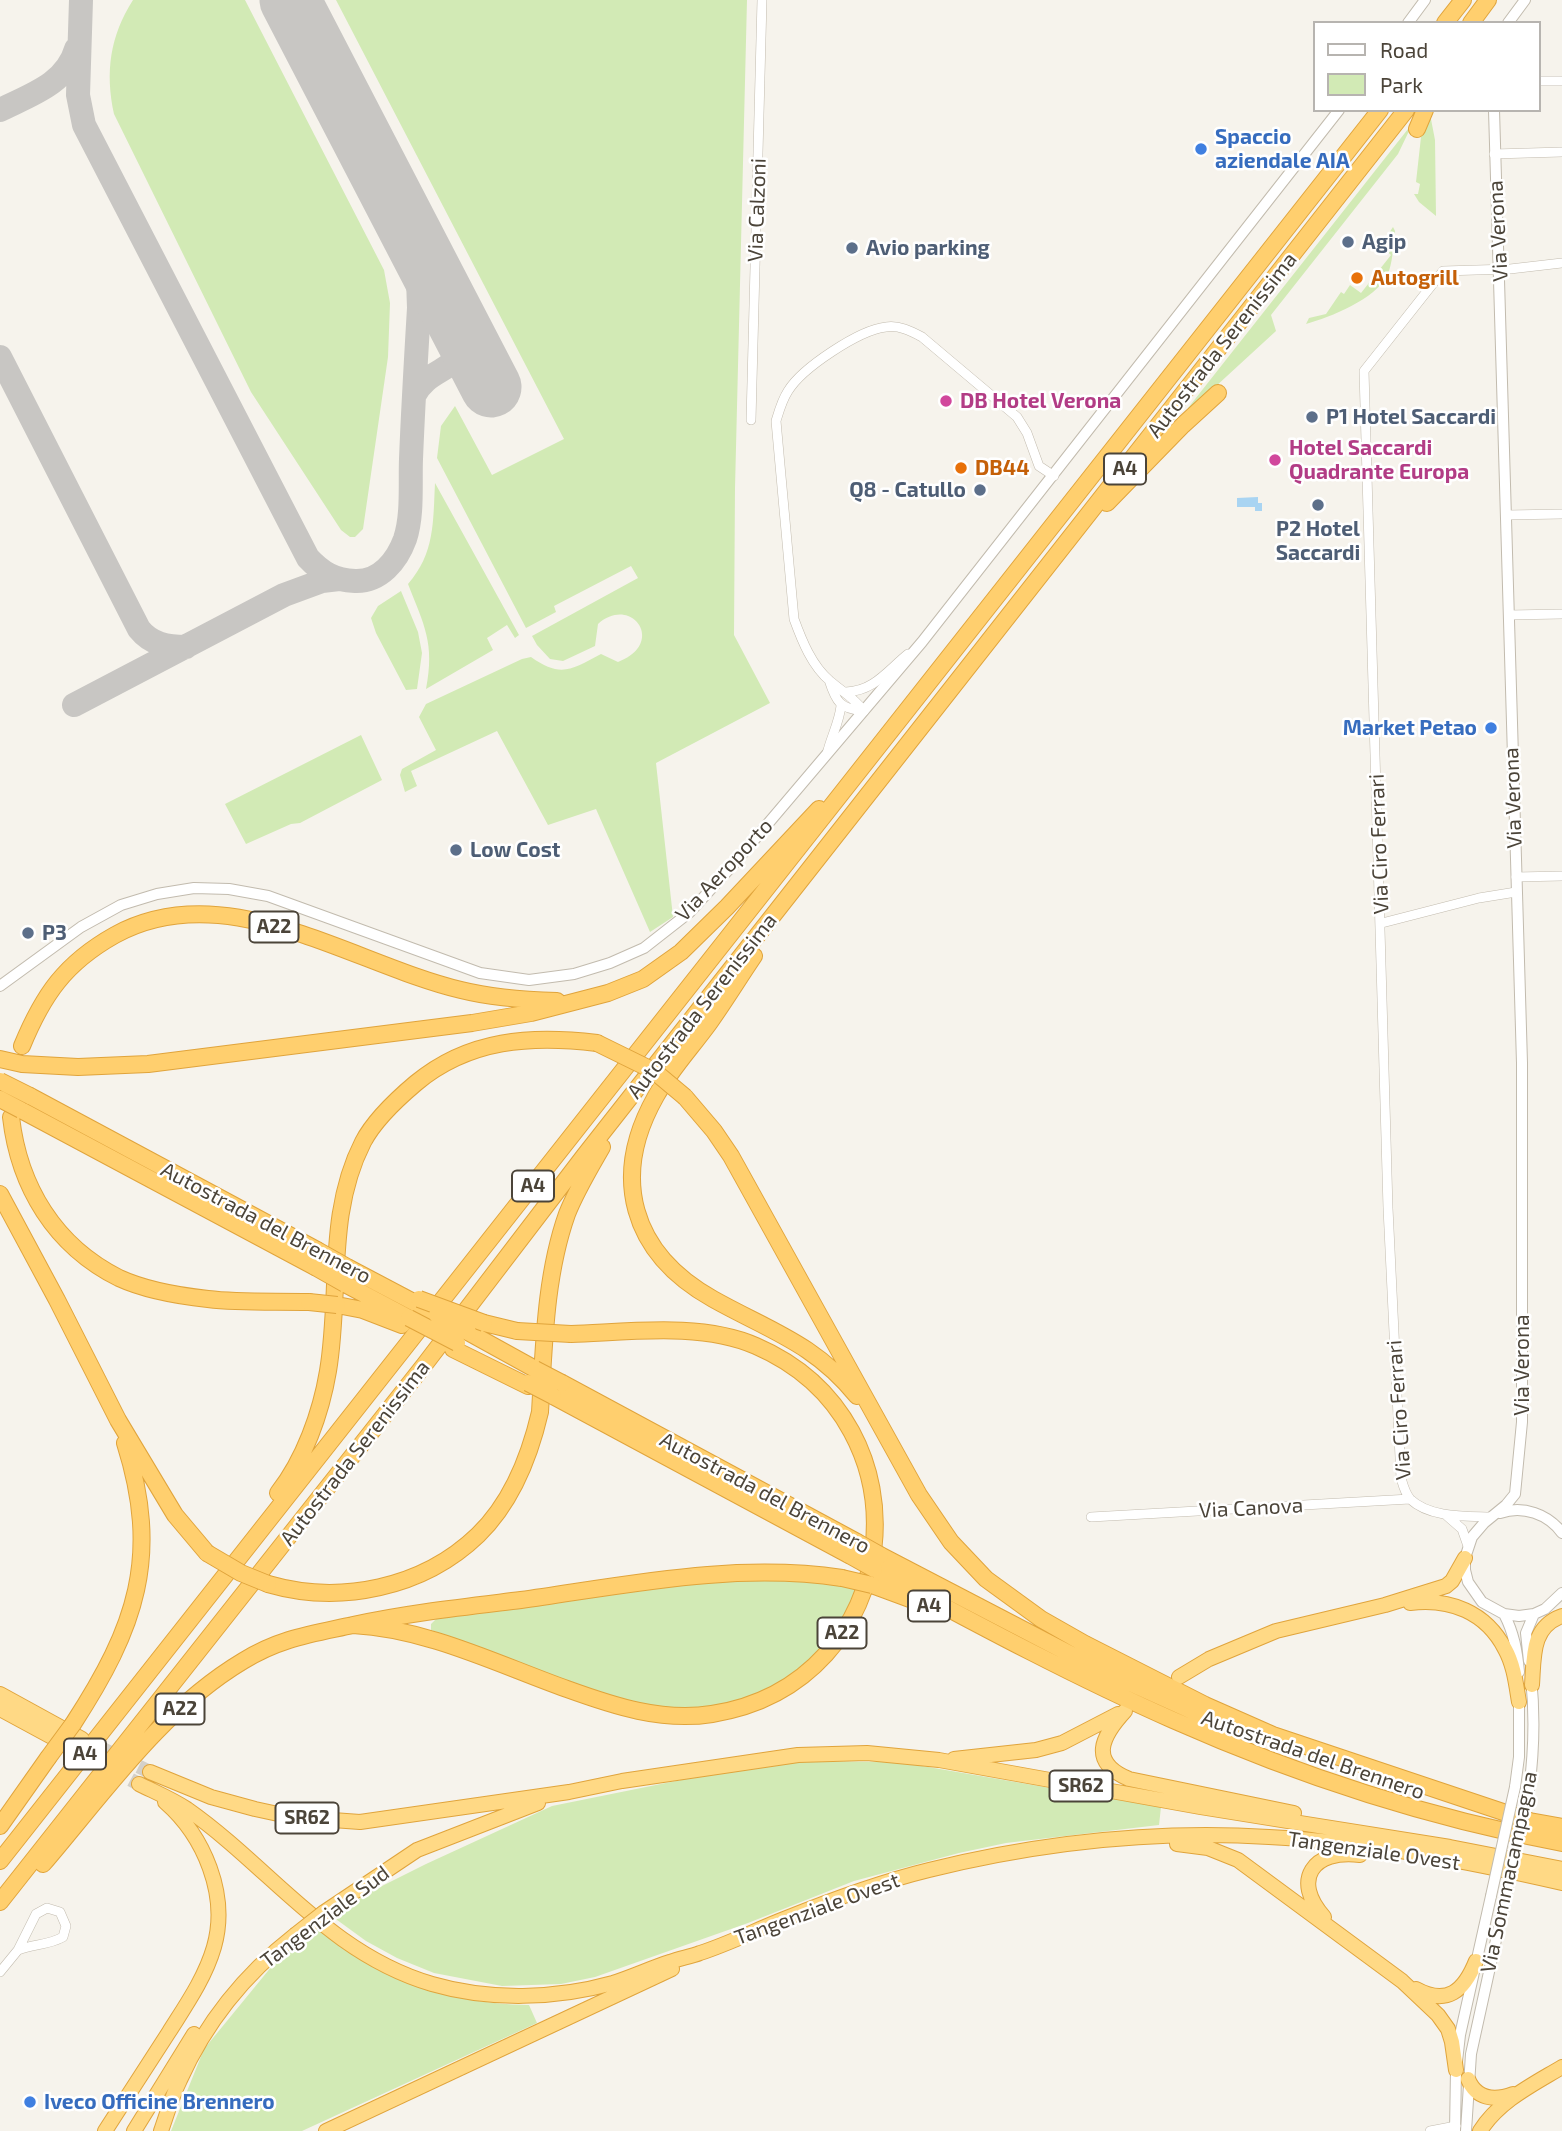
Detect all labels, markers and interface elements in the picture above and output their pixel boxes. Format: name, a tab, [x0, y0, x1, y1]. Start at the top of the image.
legend	[1314, 21, 1541, 112]
text: Road	[1380, 37, 1428, 62]
text: Park	[1380, 72, 1423, 97]
place label: Spaccio aziendale AIA	[1215, 124, 1350, 174]
marker: Spaccio aziendale AIA	[1193, 141, 1209, 157]
street label: Via Calzoni	[743, 158, 771, 262]
street label: Via Verona	[1483, 180, 1513, 282]
place label: Agip	[1362, 229, 1406, 255]
marker: Agip	[1340, 234, 1356, 250]
place label: Avio parking	[866, 235, 990, 261]
marker: Avio parking	[844, 240, 860, 256]
street label: Autostrada Serenissima	[1142, 247, 1302, 443]
place label: Autogrill	[1371, 265, 1459, 291]
marker: Autogrill	[1349, 270, 1365, 286]
place label: DB Hotel Verona	[960, 388, 1121, 414]
marker: DB Hotel Verona	[938, 393, 954, 409]
place label: P1 Hotel Saccardi	[1326, 404, 1496, 430]
marker: P1 Hotel Saccardi	[1304, 409, 1320, 425]
place label: Hotel Saccardi Quadrante Europa	[1289, 435, 1469, 485]
marker: Hotel Saccardi Quadrante Europa	[1267, 452, 1283, 468]
road number: A4	[1104, 454, 1146, 484]
place label: DB44	[975, 455, 1030, 481]
marker: DB44	[953, 460, 969, 476]
place label: Q8 - Catullo	[849, 477, 966, 503]
marker: Q8 - Catullo	[972, 482, 988, 498]
marker: P2 Hotel Saccardi	[1310, 497, 1326, 513]
place label: P2 Hotel Saccardi	[1276, 516, 1360, 566]
place label: Market Petao	[1343, 715, 1477, 741]
marker: Market Petao	[1483, 720, 1499, 736]
street label: Via Verona	[1499, 747, 1527, 849]
street label: Via Ciro Ferrari	[1364, 773, 1394, 915]
street label: Via Aeroporto	[670, 813, 778, 927]
place label: Low Cost	[470, 837, 560, 863]
marker: Low Cost	[448, 842, 464, 858]
street label: Autostrada Serenissima	[622, 908, 782, 1104]
road number: A22	[250, 911, 298, 942]
place label: P3	[42, 920, 67, 946]
marker: P3	[20, 925, 36, 941]
street label: Autostrada del Brennero	[157, 1157, 375, 1289]
road number: A4	[512, 1170, 554, 1202]
street label: Via Verona	[1509, 1314, 1535, 1416]
street label: Via Ciro Ferrari	[1382, 1339, 1416, 1481]
street label: Autostrada Serenissima	[275, 1355, 435, 1551]
street label: Autostrada del Brennero	[656, 1427, 874, 1559]
street label: Via Canova	[1198, 1493, 1304, 1523]
road number: A4	[908, 1590, 950, 1622]
road number: A22	[818, 1618, 866, 1648]
road number: A22	[156, 1694, 204, 1724]
street label: Autostrada del Brennero	[1198, 1705, 1428, 1805]
road number: A4	[64, 1738, 106, 1770]
street label: Via Sommacampagna	[1475, 1769, 1543, 1975]
road number: SR62	[1050, 1770, 1112, 1801]
road number: SR62	[276, 1802, 338, 1834]
street label: Tangenziale Ovest	[1286, 1826, 1462, 1876]
street label: Tangenziale Sud	[256, 1860, 394, 1974]
street label: Tangenziale Ovest	[731, 1867, 903, 1951]
place label: Iveco Officine Brennero	[44, 2089, 275, 2115]
marker: Iveco Officine Brennero	[22, 2094, 38, 2110]

